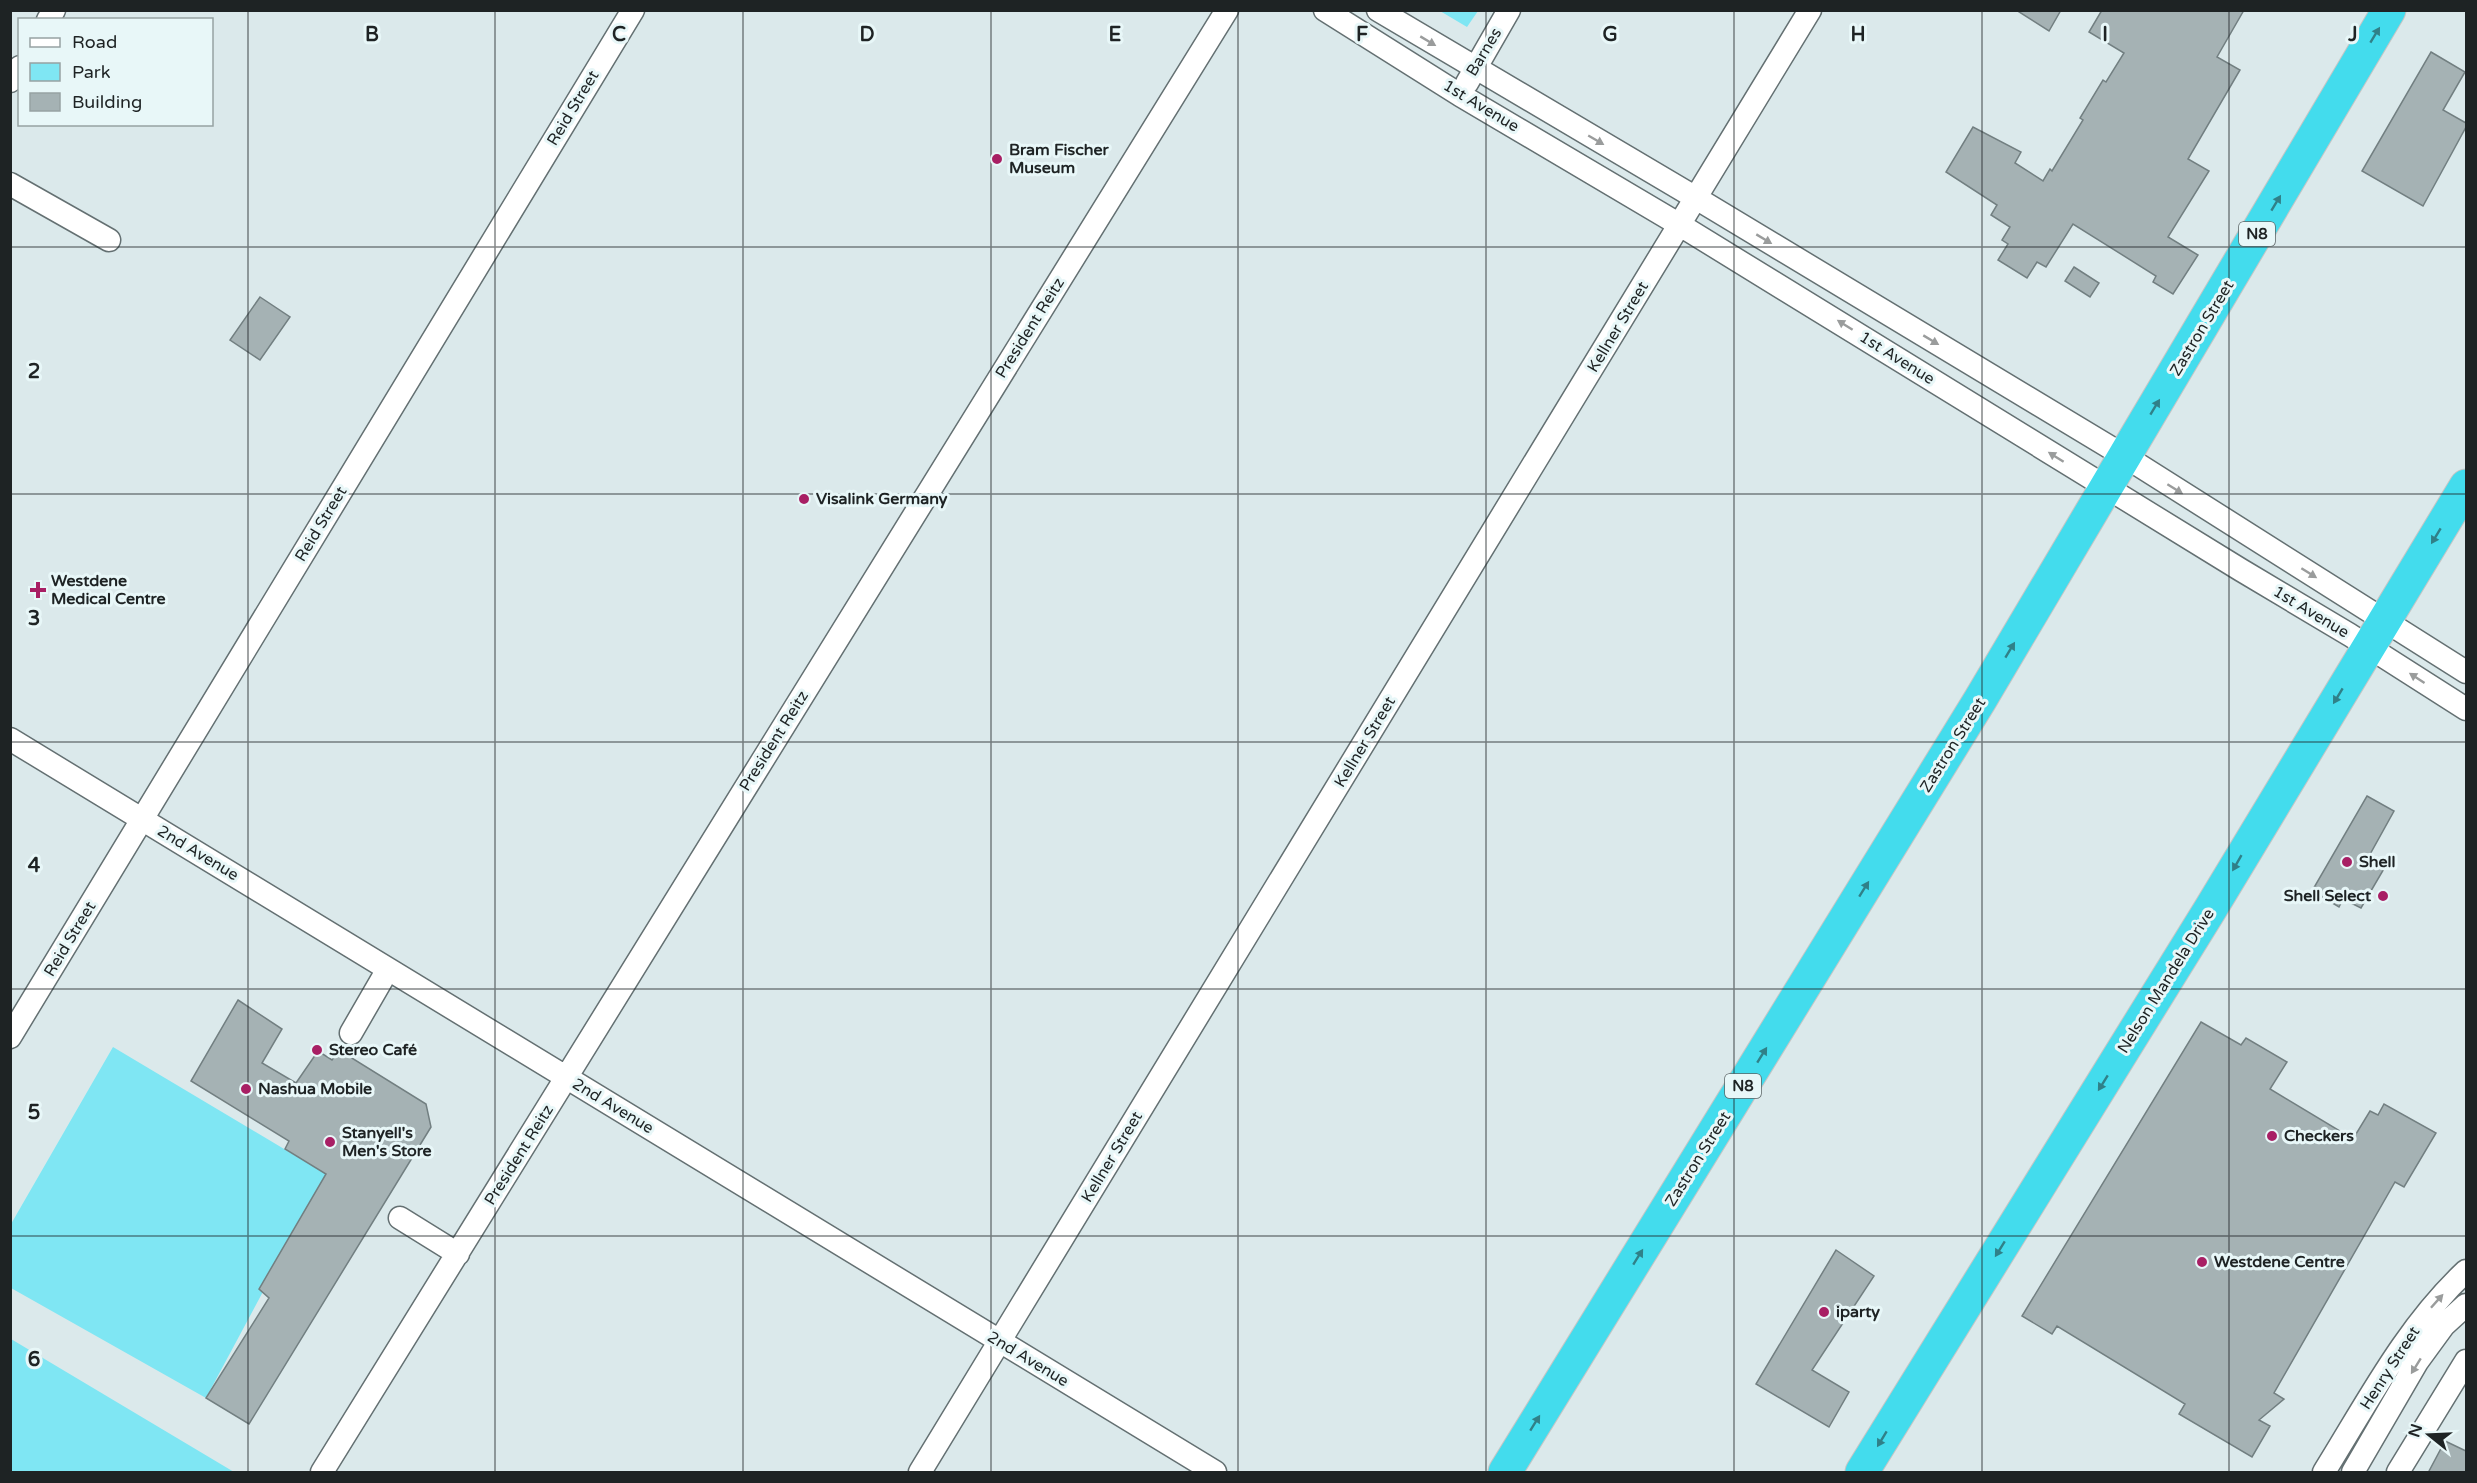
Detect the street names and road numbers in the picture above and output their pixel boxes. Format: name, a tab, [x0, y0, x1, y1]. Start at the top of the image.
street label: Barnes	[1462, 24, 1506, 80]
street label: Reid Street	[543, 67, 603, 149]
street label: 1st Avenue	[1439, 75, 1523, 137]
road number: N8	[2239, 222, 2275, 246]
street label: President Reitz	[991, 274, 1069, 382]
street label: Zastron Street	[2166, 276, 2238, 380]
street label: Kellner Street	[1583, 278, 1653, 376]
street label: 1st Avenue	[1856, 327, 1938, 389]
street label: Reid Street	[291, 483, 351, 565]
street label: 1st Avenue	[2269, 581, 2353, 643]
street label: President Reitz	[735, 687, 813, 795]
street label: Kellner Street	[1330, 693, 1400, 791]
street label: Zastron Street	[1916, 694, 1990, 796]
street label: 2nd Avenue	[154, 821, 242, 885]
street label: Reid Street	[40, 898, 100, 980]
street label: Nelson Mandela Drive	[2113, 905, 2219, 1057]
street label: 2nd Avenue	[569, 1074, 657, 1138]
road number: N8	[1725, 1074, 1761, 1098]
street label: President Reitz	[480, 1101, 558, 1209]
street label: Kellner Street	[1077, 1108, 1147, 1206]
street label: Zastron Street	[1661, 1108, 1735, 1210]
street label: Henry Street	[2356, 1323, 2424, 1413]
street label: 2nd Avenue	[984, 1327, 1072, 1391]

